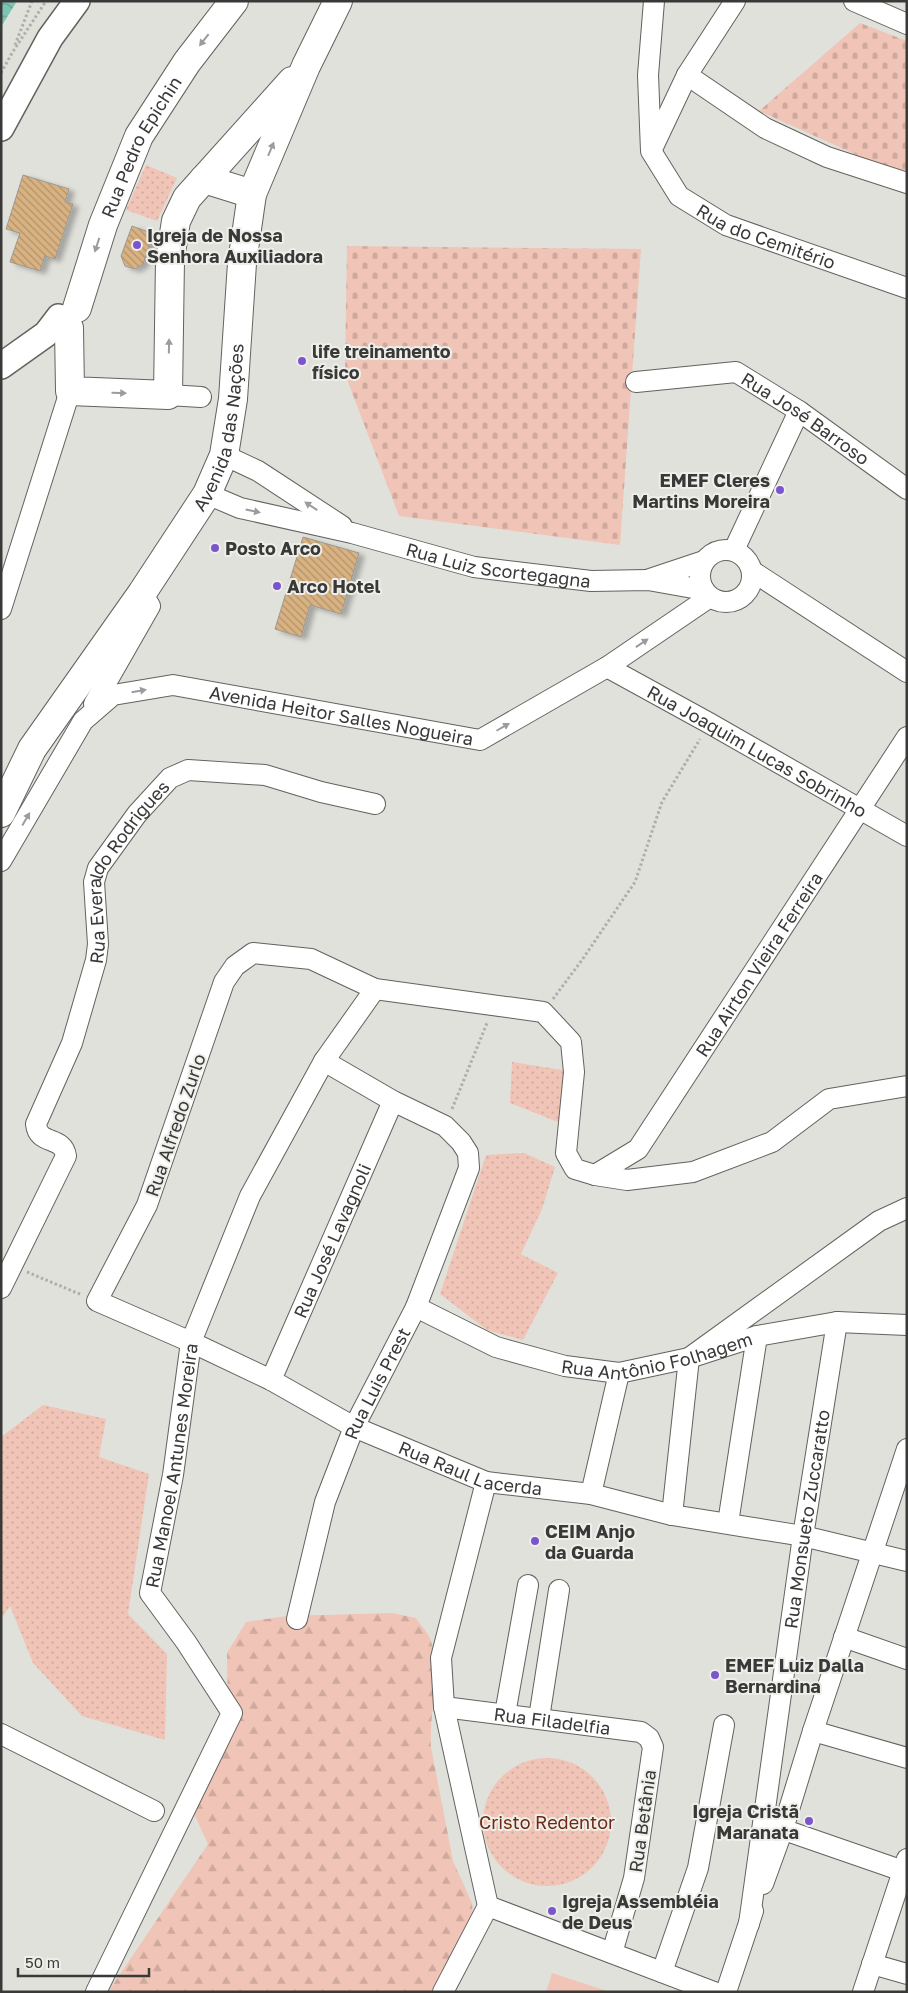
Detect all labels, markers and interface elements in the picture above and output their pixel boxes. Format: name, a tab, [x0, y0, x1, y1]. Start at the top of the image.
one-way arrow	[198, 33, 209, 46]
street label: Rua Pedro Epichin	[96, 72, 186, 221]
one-way arrow	[268, 142, 276, 156]
street label: Rua do Cemitério	[693, 199, 839, 273]
place label: Igreja de Nossa Senhora Auxiliadora	[147, 224, 323, 267]
one-way arrow	[92, 237, 100, 252]
marker: Igreja de Nossa Senhora Auxiliadora	[131, 239, 143, 251]
one-way arrow	[165, 338, 173, 354]
place label: life treinamento físico	[312, 340, 451, 383]
street label: Avenida das Nações	[188, 343, 248, 515]
marker: life treinamento físico	[296, 355, 308, 367]
street label: Rua José Barroso	[737, 367, 874, 469]
one-way arrow	[111, 389, 127, 397]
place label: EMEF Cleres Martins Moreira	[632, 469, 770, 512]
marker: EMEF Cleres Martins Moreira	[774, 484, 786, 496]
one-way arrow	[304, 501, 318, 511]
one-way arrow	[245, 507, 260, 515]
place label: Posto Arco	[225, 537, 321, 559]
street label: Rua Luiz Scortegagna	[404, 538, 592, 592]
marker: Posto Arco	[209, 542, 221, 554]
place label: Arco Hotel	[287, 575, 380, 597]
marker: Arco Hotel	[271, 580, 283, 592]
one-way arrow	[635, 638, 649, 648]
street label: Rua Joaquim Lucas Sobrinho	[643, 680, 871, 822]
street label: Avenida Heitor Salles Nogueira	[208, 681, 475, 750]
one-way arrow	[132, 686, 148, 694]
one-way arrow	[496, 722, 510, 731]
street label: Rua Everaldo Rodrigues	[83, 775, 174, 965]
one-way arrow	[21, 813, 30, 826]
street label: Rua Airton Vieira Ferreira	[690, 868, 827, 1061]
street label: Rua Alfredo Zurlo	[140, 1051, 210, 1199]
street label: Rua José Lavagnoli	[289, 1160, 375, 1321]
street label: Rua Luis Prest	[339, 1324, 415, 1442]
street label: Rua Antônio Folhagem	[560, 1327, 755, 1384]
street label: Rua Manoel Antunes Moreira	[140, 1342, 202, 1590]
street label: Rua Monsueto Zuccaratto	[779, 1408, 834, 1630]
street label: Rua Raul Lacerda	[396, 1436, 543, 1499]
place label: CEIM Anjo da Guarda	[545, 1520, 635, 1563]
marker: CEIM Anjo da Guarda	[529, 1535, 541, 1547]
place label: EMEF Luiz Dalla Bernardina	[725, 1654, 864, 1697]
marker: EMEF Luiz Dalla Bernardina	[709, 1669, 721, 1681]
street label: Rua Filadelfia	[492, 1702, 612, 1739]
street label: Rua Betânia	[624, 1768, 660, 1874]
place label: Igreja Cristã Maranata	[692, 1800, 799, 1843]
park label: Cristo Redentor	[479, 1811, 615, 1833]
marker: Igreja Cristã Maranata	[803, 1815, 815, 1827]
place label: Igreja Assembléia de Deus	[562, 1890, 719, 1933]
marker: Igreja Assembléia de Deus	[546, 1905, 558, 1917]
scale bar	[18, 1946, 149, 1978]
text: 50 m	[25, 1953, 60, 1971]

